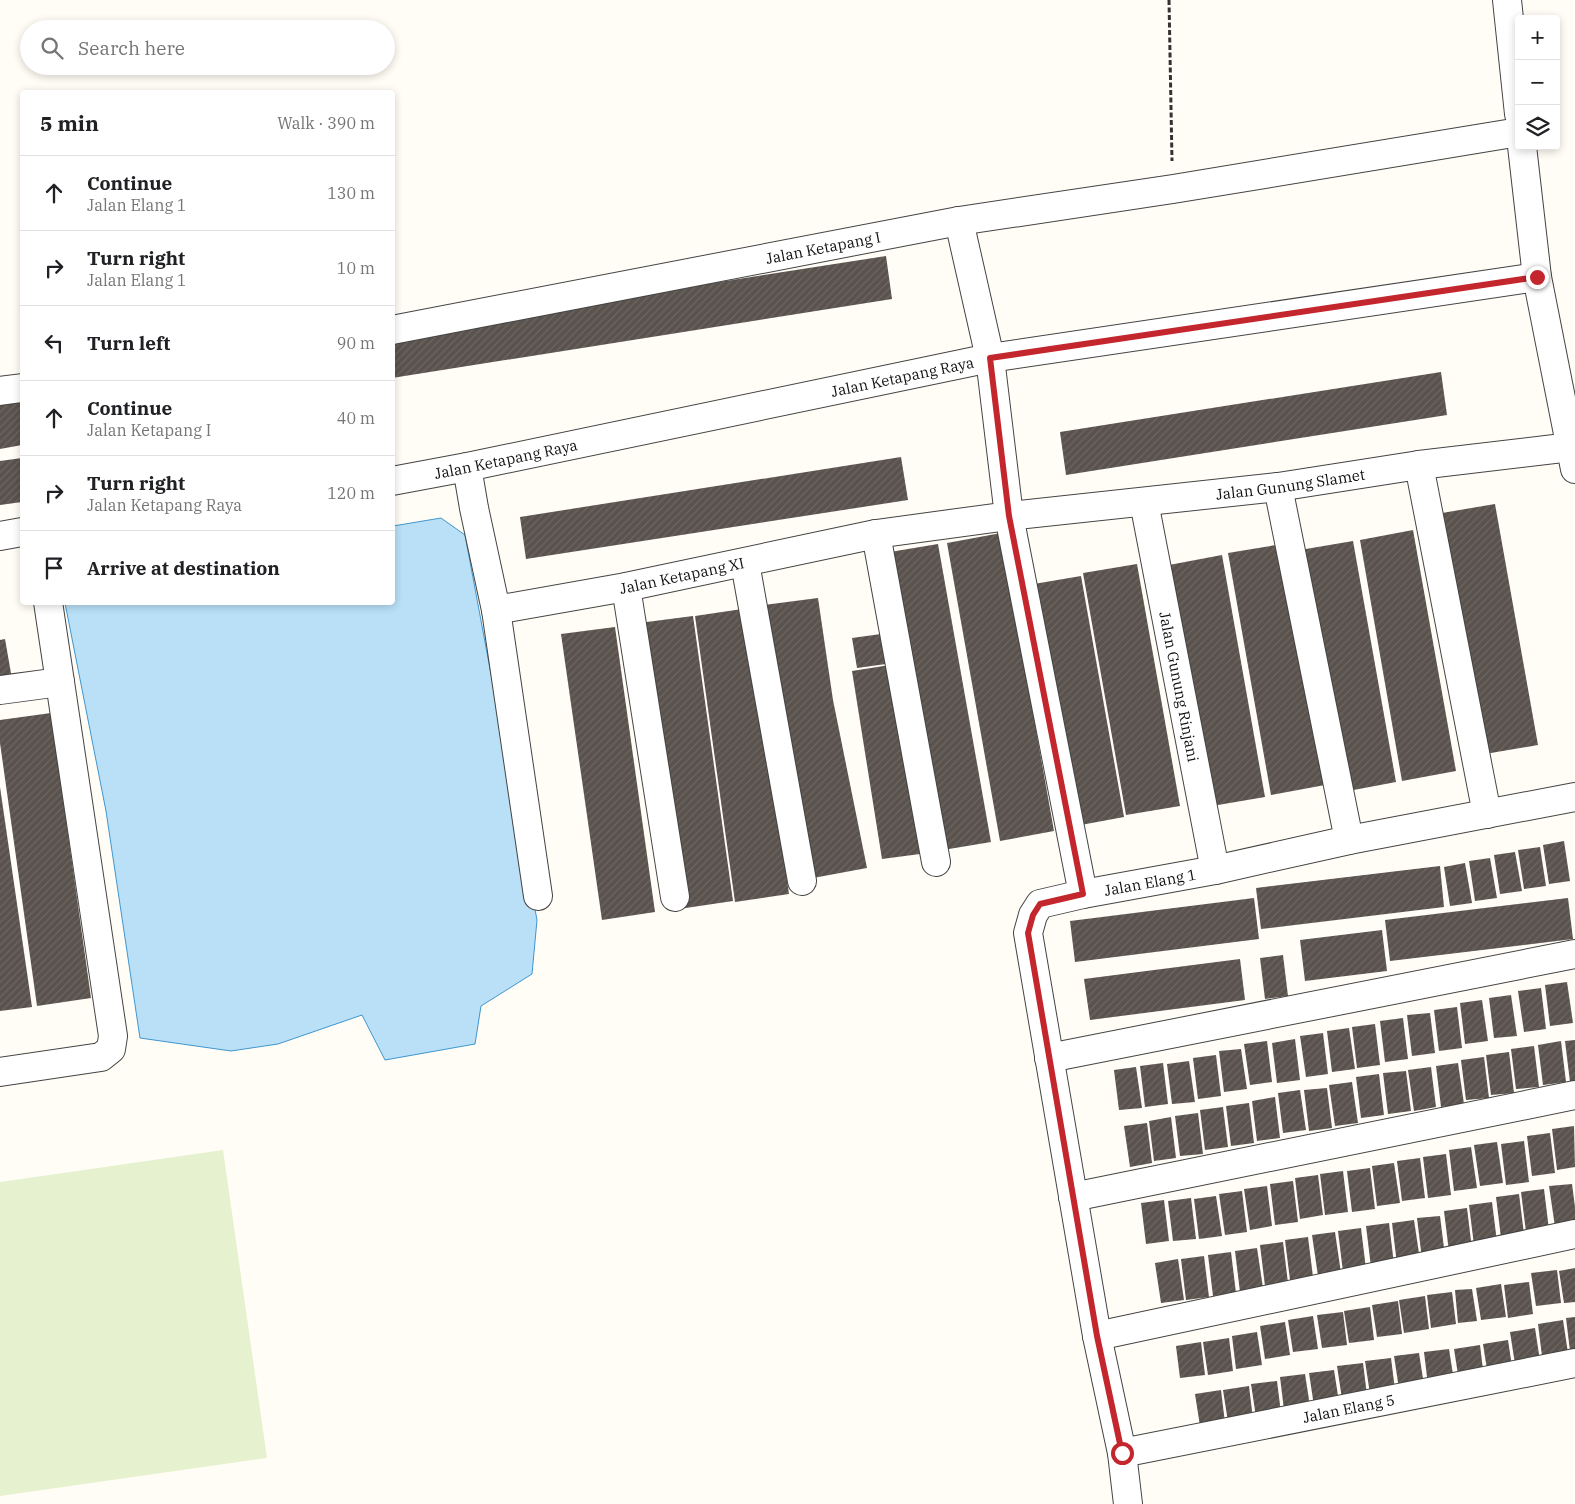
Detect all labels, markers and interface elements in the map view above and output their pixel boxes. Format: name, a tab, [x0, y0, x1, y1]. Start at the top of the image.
map controls	[1515, 15, 1560, 150]
button: +	[1515, 15, 1560, 60]
search box	[20, 20, 395, 75]
icon: search	[38, 34, 66, 62]
text: Search here	[78, 36, 185, 60]
button: −	[1515, 60, 1560, 105]
button: layers	[1515, 105, 1560, 150]
text: 5 min	[40, 109, 99, 137]
text: Walk · 390 m	[277, 113, 375, 133]
text: Continue	[87, 171, 172, 195]
icon: ahead	[40, 179, 68, 207]
text: 130 m	[327, 183, 375, 203]
text: Jalan Elang 1	[87, 195, 186, 215]
street label: Jalan Ketapang I	[764, 227, 882, 267]
text: Turn right	[87, 246, 185, 270]
icon: right	[40, 254, 68, 282]
text: 10 m	[337, 258, 375, 278]
route end	[1526, 266, 1549, 289]
text: Jalan Elang 1	[87, 270, 186, 290]
icon: left	[40, 329, 68, 357]
text: Turn left	[87, 331, 170, 355]
text: 90 m	[337, 333, 375, 353]
street label: Jalan Ketapang Raya	[829, 352, 976, 400]
text: Continue	[87, 396, 172, 420]
icon: ahead	[40, 404, 68, 432]
text: 40 m	[337, 408, 375, 428]
text: Jalan Ketapang I	[87, 420, 211, 440]
street label: Jalan Ketapang Raya	[433, 435, 579, 482]
street label: Jalan Gunung Slamet	[1215, 464, 1366, 503]
text: Turn right	[87, 471, 185, 495]
icon: right	[40, 479, 68, 507]
text: 120 m	[327, 483, 375, 503]
text: Jalan Ketapang Raya	[87, 495, 242, 515]
street label: Jalan Ketapang XI	[618, 553, 746, 597]
icon: arrive	[40, 554, 68, 582]
text: Arrive at destination	[87, 556, 280, 580]
street label: Jalan Gunung Rinjani	[1156, 610, 1203, 764]
street label: Jalan Elang 1	[1103, 864, 1198, 899]
street label: Jalan Elang 5	[1301, 1390, 1396, 1426]
route start	[1111, 1442, 1134, 1465]

